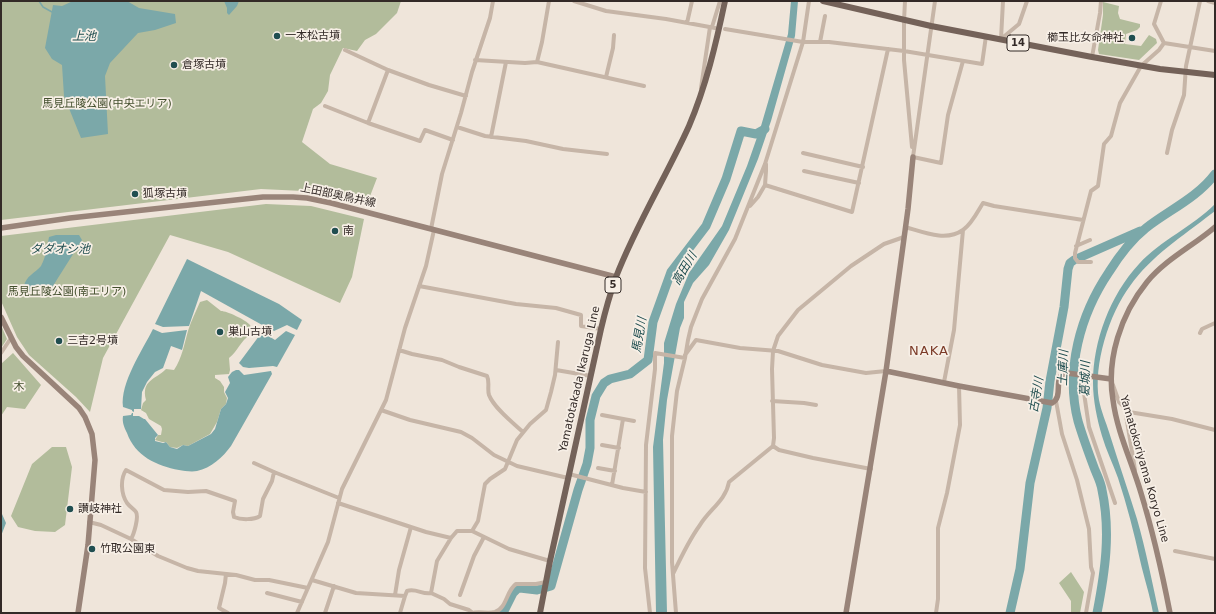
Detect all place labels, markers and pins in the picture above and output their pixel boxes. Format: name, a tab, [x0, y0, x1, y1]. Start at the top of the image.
place label: 一本松古墳	[285, 29, 340, 43]
marker: 一本松古墳	[272, 31, 282, 41]
place label: 櫛玉比女命神社	[1047, 31, 1124, 45]
marker: 櫛玉比女命神社	[1127, 33, 1137, 43]
place label: 倉塚古墳	[182, 58, 226, 72]
marker: 倉塚古墳	[169, 60, 179, 70]
place label: 狐塚古墳	[143, 187, 187, 201]
marker: 狐塚古墳	[130, 189, 140, 199]
place label: 南	[343, 224, 354, 238]
marker: 南	[330, 226, 340, 236]
place label: 巣山古墳	[228, 325, 272, 339]
marker: 巣山古墳	[215, 327, 225, 337]
place label: 三吉2号墳	[67, 334, 118, 348]
marker: 三吉2号墳	[54, 336, 64, 346]
place label: 讃岐神社	[78, 502, 122, 516]
marker: 讃岐神社	[65, 504, 75, 514]
place label: 竹取公園東	[100, 542, 155, 556]
marker: 竹取公園東	[87, 544, 97, 554]

